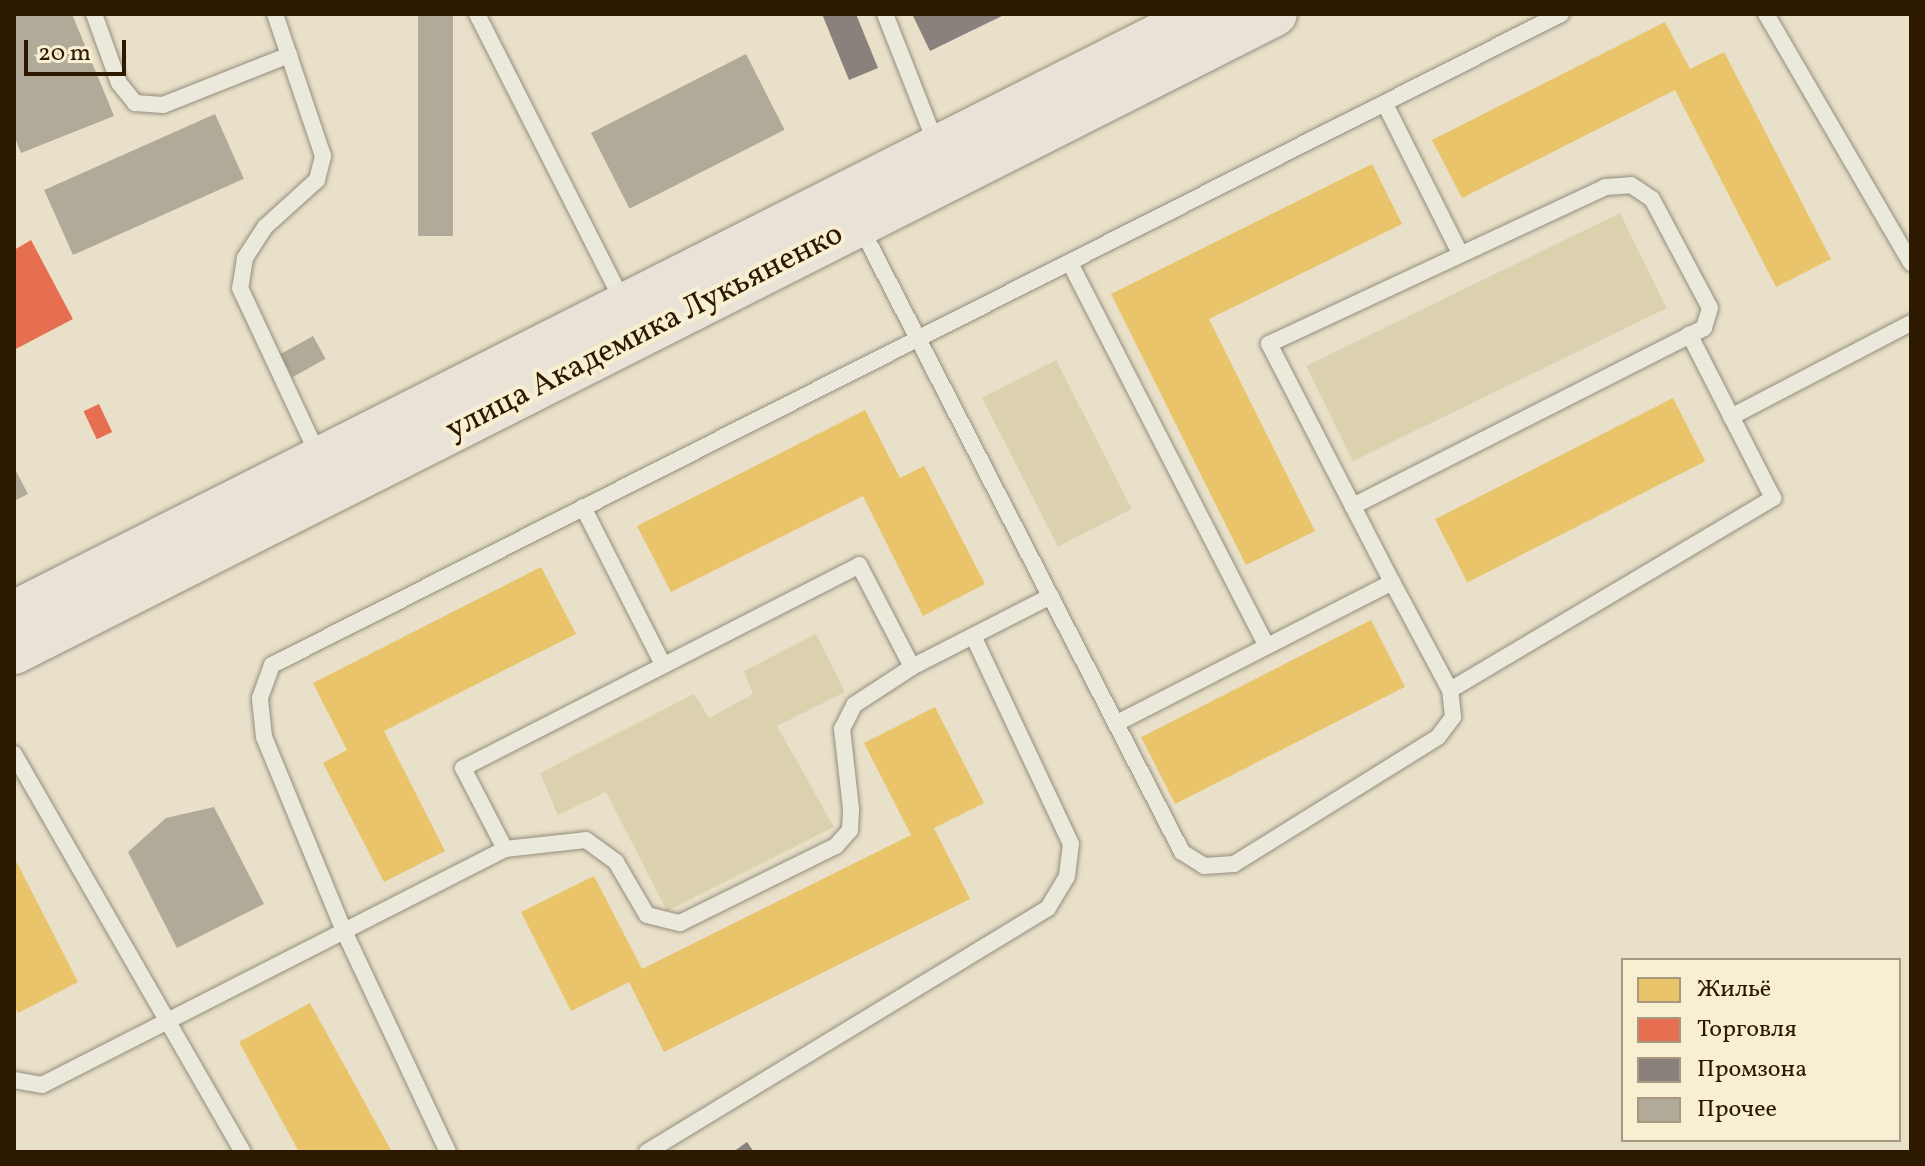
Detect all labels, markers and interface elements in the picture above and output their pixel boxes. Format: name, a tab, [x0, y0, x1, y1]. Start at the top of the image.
scale bar	[28, 24, 130, 74]
text: 20 m	[38, 37, 91, 71]
street label: улица Академика Лукьяненко	[440, 216, 850, 450]
legend	[1621, 958, 1901, 1142]
text: Жильё	[1697, 973, 1771, 1007]
text: Торговля	[1697, 1013, 1797, 1047]
text: Промзона	[1697, 1053, 1807, 1087]
text: Прочее	[1697, 1093, 1777, 1127]

